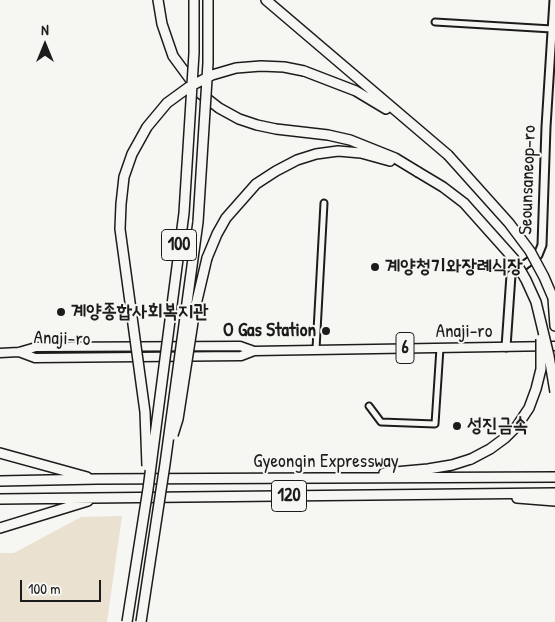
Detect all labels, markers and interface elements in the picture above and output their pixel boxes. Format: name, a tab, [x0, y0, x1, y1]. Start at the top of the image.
north arrow	[20, 20, 70, 70]
text: N	[41, 20, 49, 39]
street label: Seounsaneop-ro	[515, 125, 541, 235]
road number: 100	[162, 230, 196, 260]
place label: 계양청기와장례식장	[385, 256, 523, 278]
marker: 계양청기와장례식장	[369, 261, 381, 273]
place label: 계양종합사회복지관	[71, 301, 209, 323]
marker: 계양종합사회복지관	[55, 306, 67, 318]
place label: O Gas Station	[223, 320, 316, 342]
street label: Anaji-ro	[436, 321, 492, 343]
marker: O Gas Station	[320, 325, 332, 337]
street label: Anaji-ro	[33, 327, 91, 351]
road number: 6	[396, 332, 414, 363]
place label: 성진금속	[467, 415, 528, 437]
marker: 성진금속	[451, 420, 463, 432]
street label: Gyeongin Expressway	[253, 451, 399, 473]
road number: 120	[272, 481, 306, 512]
scale bar	[22, 570, 104, 602]
text: 100 m	[28, 578, 61, 599]

